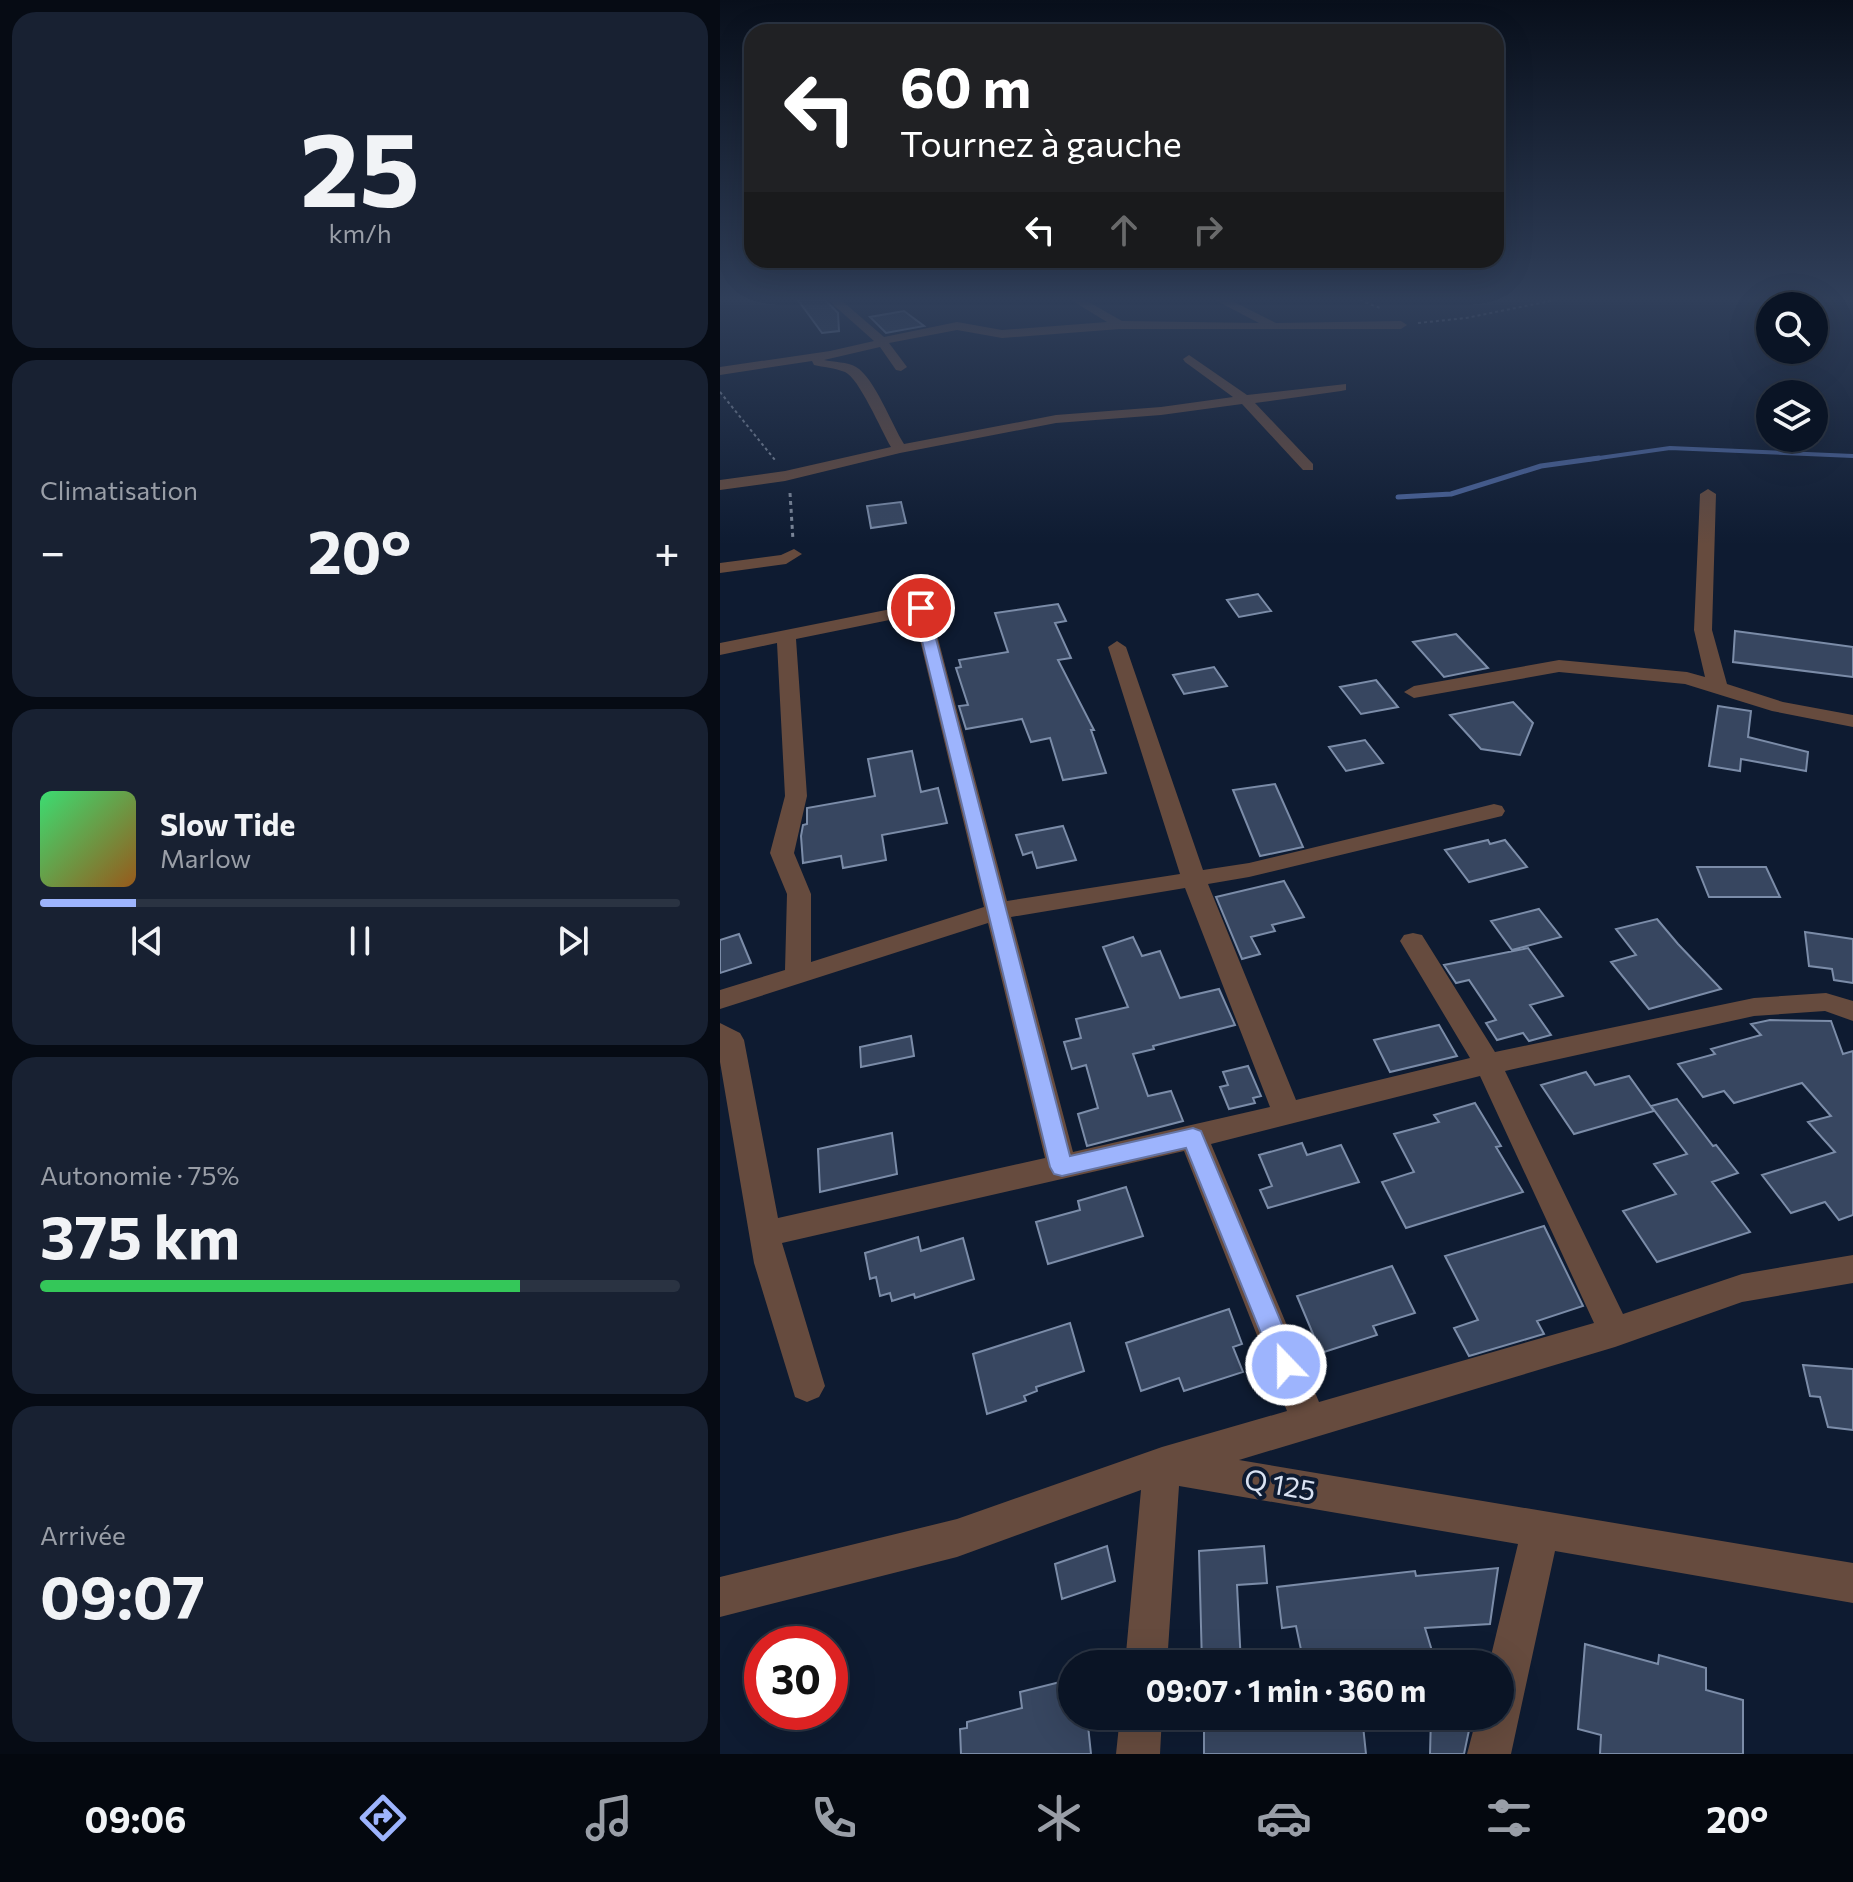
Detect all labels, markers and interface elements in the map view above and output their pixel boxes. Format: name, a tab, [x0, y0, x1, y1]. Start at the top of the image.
text: 60 m	[900, 51, 1031, 120]
icon: left	[768, 56, 872, 160]
text: 25	[300, 101, 420, 228]
text: Tournez à gauche	[900, 120, 1182, 164]
icon: left	[1018, 208, 1062, 252]
icon: ahead	[1102, 208, 1146, 252]
icon: right	[1186, 208, 1230, 252]
text: km/h	[328, 217, 392, 248]
map controls	[1756, 292, 1828, 452]
button: search	[1756, 292, 1828, 364]
button: layers	[1756, 380, 1828, 452]
text: Climatisation	[40, 474, 198, 505]
text: 20°	[308, 513, 411, 586]
text: −	[40, 523, 65, 577]
text: +	[654, 523, 680, 577]
pin	[887, 574, 955, 642]
icon: arrive	[899, 586, 943, 630]
text: Slow Tide	[160, 805, 295, 842]
text: Marlow	[160, 842, 251, 873]
icon: previous	[125, 919, 169, 963]
icon: pause	[338, 919, 382, 963]
icon: next	[551, 919, 595, 963]
text: Autonomie · 75%	[40, 1159, 239, 1190]
text: 375 km	[40, 1198, 240, 1271]
position arrow	[1244, 1323, 1328, 1407]
street label: Q 125	[1242, 1461, 1318, 1507]
text: Arrivée	[40, 1519, 126, 1550]
text: 09:07	[40, 1558, 205, 1631]
speed limit sign: 30	[744, 1626, 848, 1730]
text: 09:07 · 1 min · 360 m	[1146, 1671, 1426, 1708]
icon: directions	[355, 1790, 411, 1846]
icon: music	[581, 1790, 637, 1846]
icon: phone	[806, 1790, 862, 1846]
icon: climate	[1031, 1790, 1087, 1846]
icon: car	[1256, 1790, 1312, 1846]
icon: filters	[1481, 1790, 1537, 1846]
text: 09:06	[85, 1796, 186, 1840]
text: 20°	[1706, 1796, 1768, 1840]

